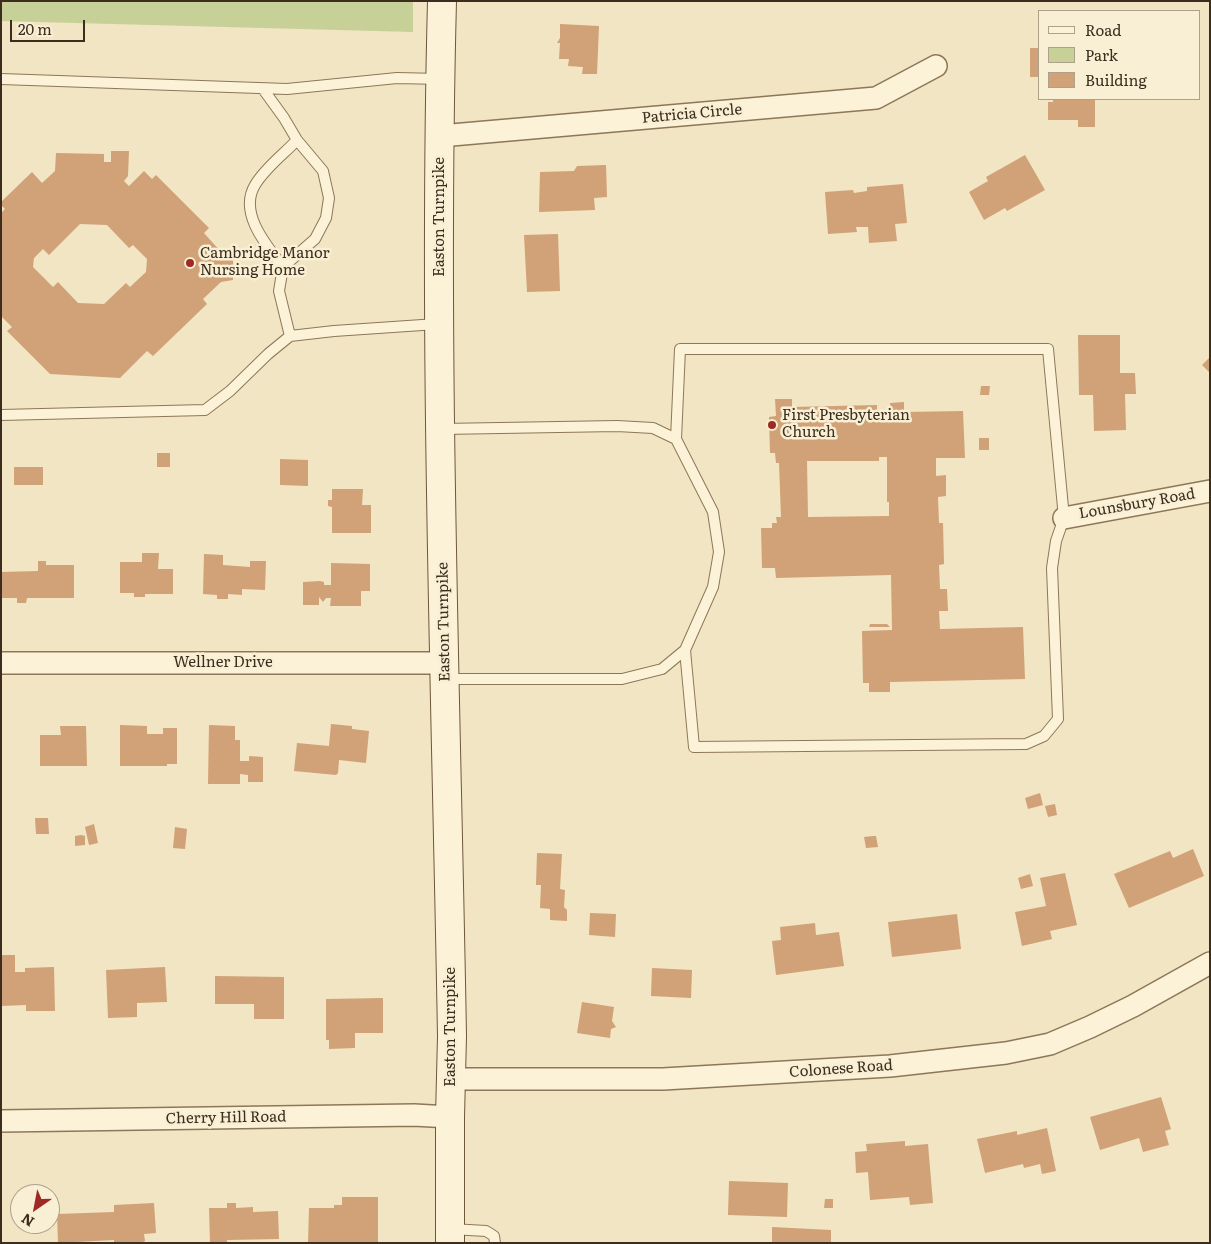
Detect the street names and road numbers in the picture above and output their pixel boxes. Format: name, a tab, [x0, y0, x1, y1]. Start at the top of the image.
street label: Patricia Circle	[641, 101, 743, 127]
street label: Easton Turnpike	[431, 157, 449, 277]
street label: Lounsbury Road	[1077, 485, 1197, 523]
street label: Easton Turnpike	[434, 562, 454, 682]
street label: Wellner Drive	[173, 654, 273, 672]
street label: Easton Turnpike	[442, 967, 460, 1087]
street label: Colonese Road	[789, 1056, 893, 1082]
street label: Cherry Hill Road	[166, 1108, 286, 1128]

